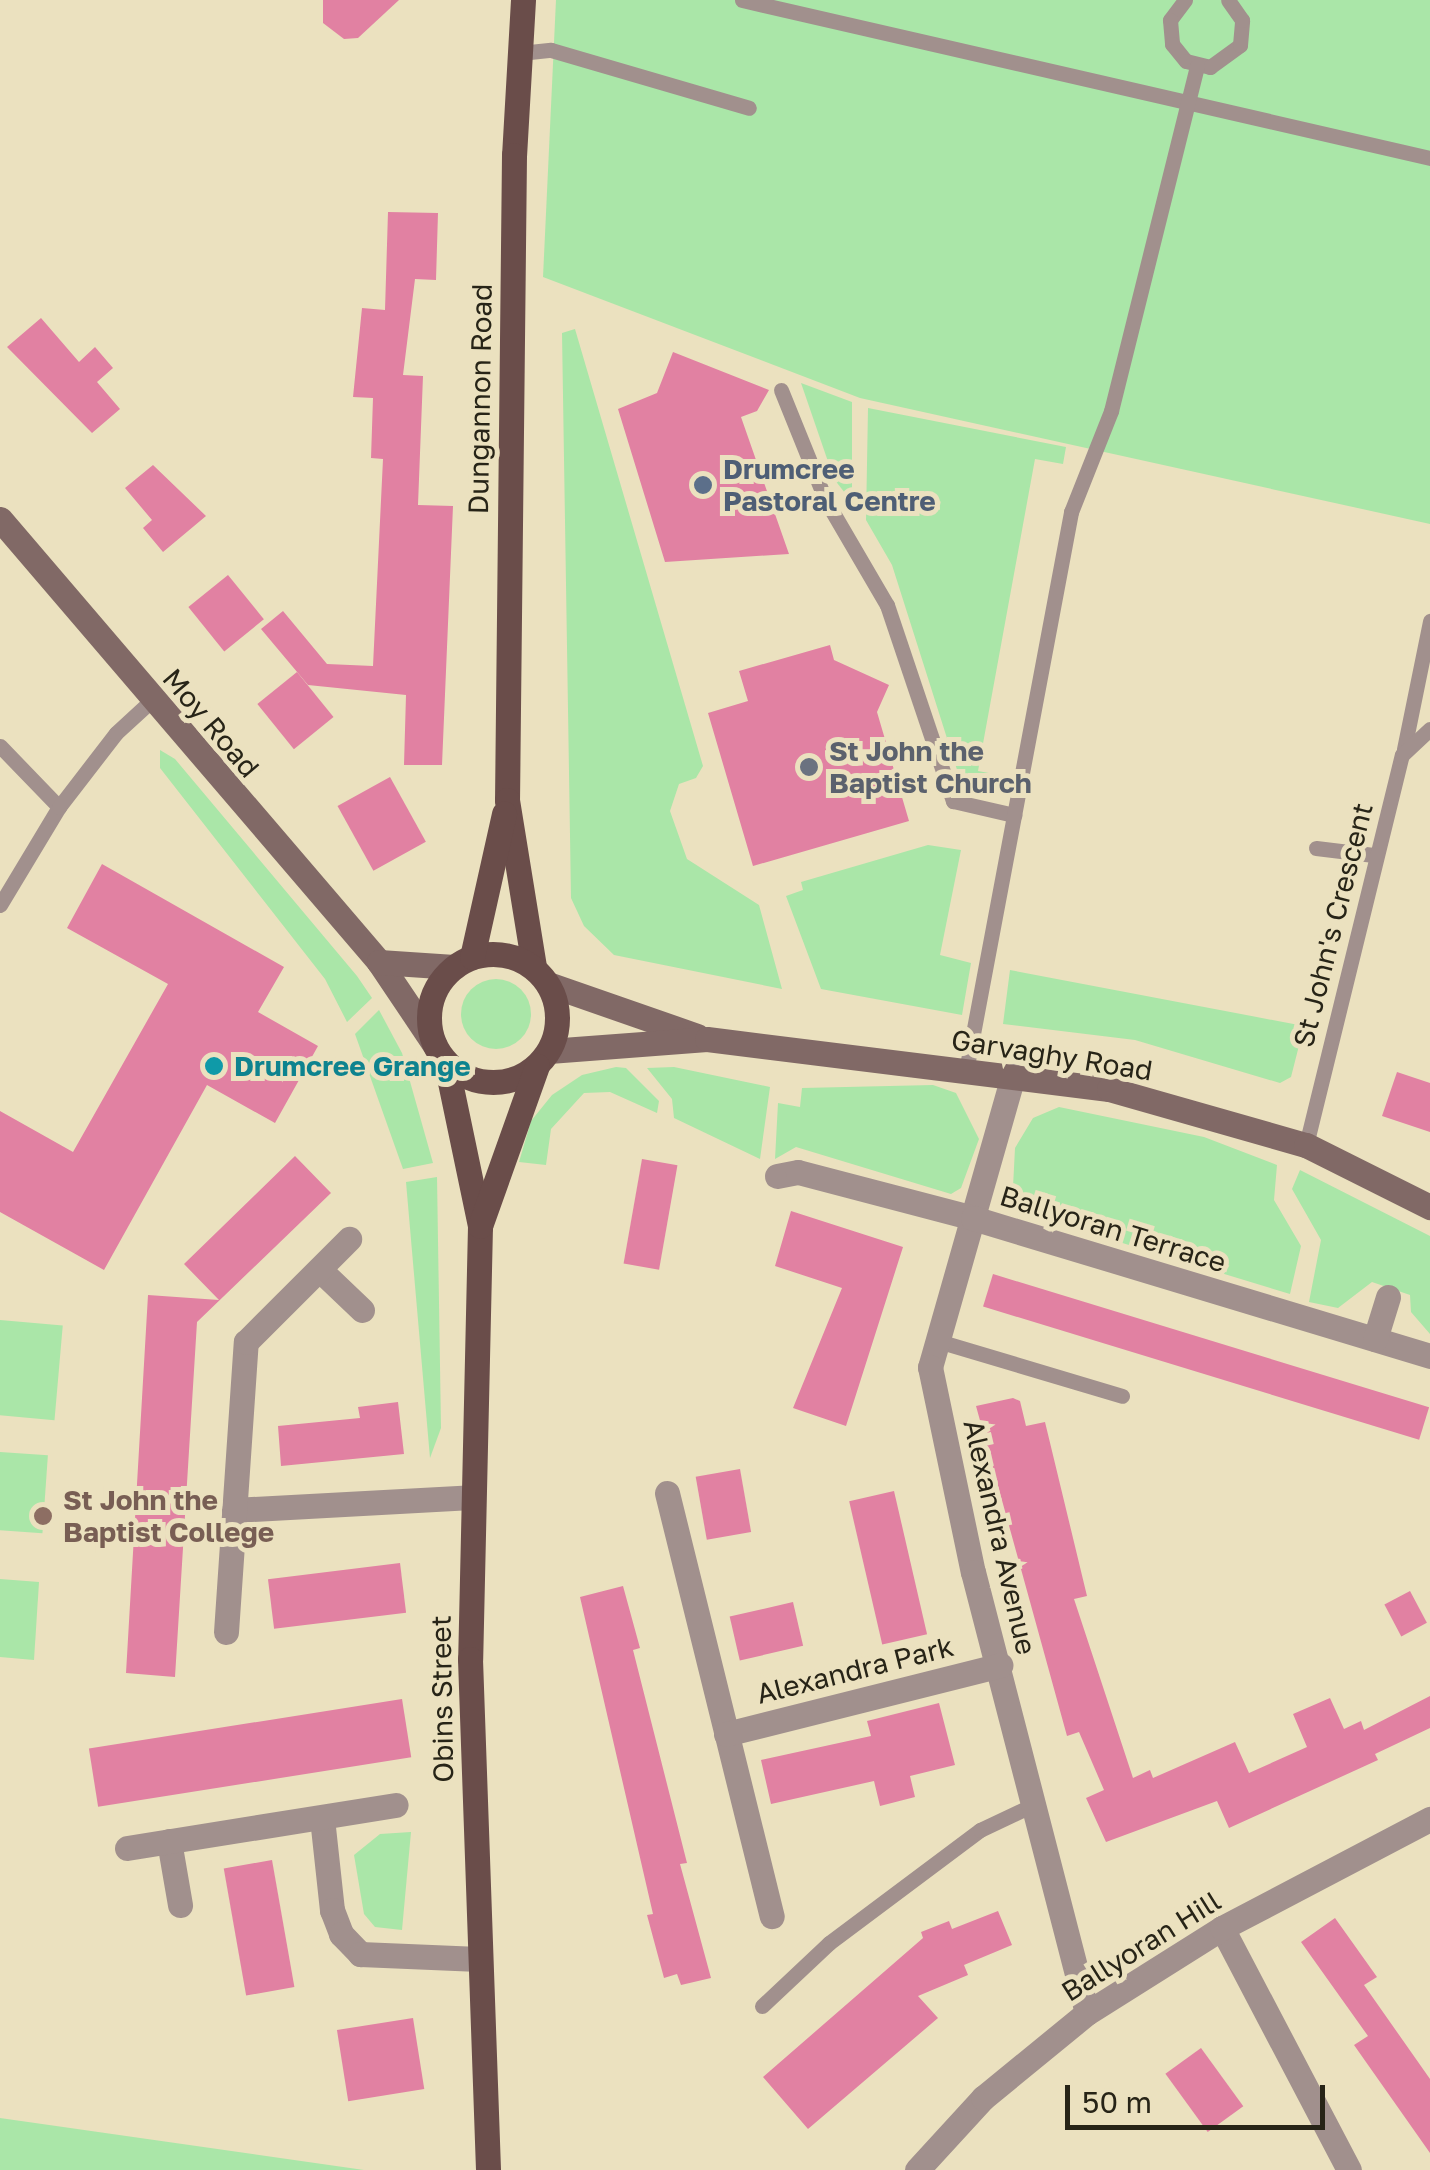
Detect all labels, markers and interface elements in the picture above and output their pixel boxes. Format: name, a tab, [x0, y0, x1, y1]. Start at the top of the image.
street label: Dungannon Road	[461, 283, 499, 515]
place label: Drumcree Pastoral Centre	[723, 452, 936, 518]
marker: Drumcree Pastoral Centre	[692, 474, 714, 496]
street label: Moy Road	[156, 662, 266, 784]
place label: St John the Baptist Church	[829, 734, 1032, 800]
marker: St John the Baptist Church	[798, 756, 820, 778]
street label: St John's Crescent	[1286, 799, 1380, 1051]
street label: Garvaghy Road	[949, 1023, 1155, 1087]
place label: Drumcree Grange	[234, 1049, 471, 1083]
marker: Drumcree Grange	[203, 1055, 225, 1077]
street label: Ballyoran Terrace	[996, 1179, 1230, 1279]
street label: Alexandra Avenue	[957, 1416, 1043, 1658]
place label: St John the Baptist College	[63, 1483, 274, 1549]
marker: St John the Baptist College	[32, 1505, 54, 1527]
street label: Obins Street	[424, 1615, 460, 1783]
street label: Alexandra Park	[753, 1629, 957, 1711]
street label: Ballyoran Hill	[1055, 1884, 1227, 2008]
scale bar	[1070, 2065, 1330, 2127]
text: 50 m	[1082, 2084, 1152, 2120]

